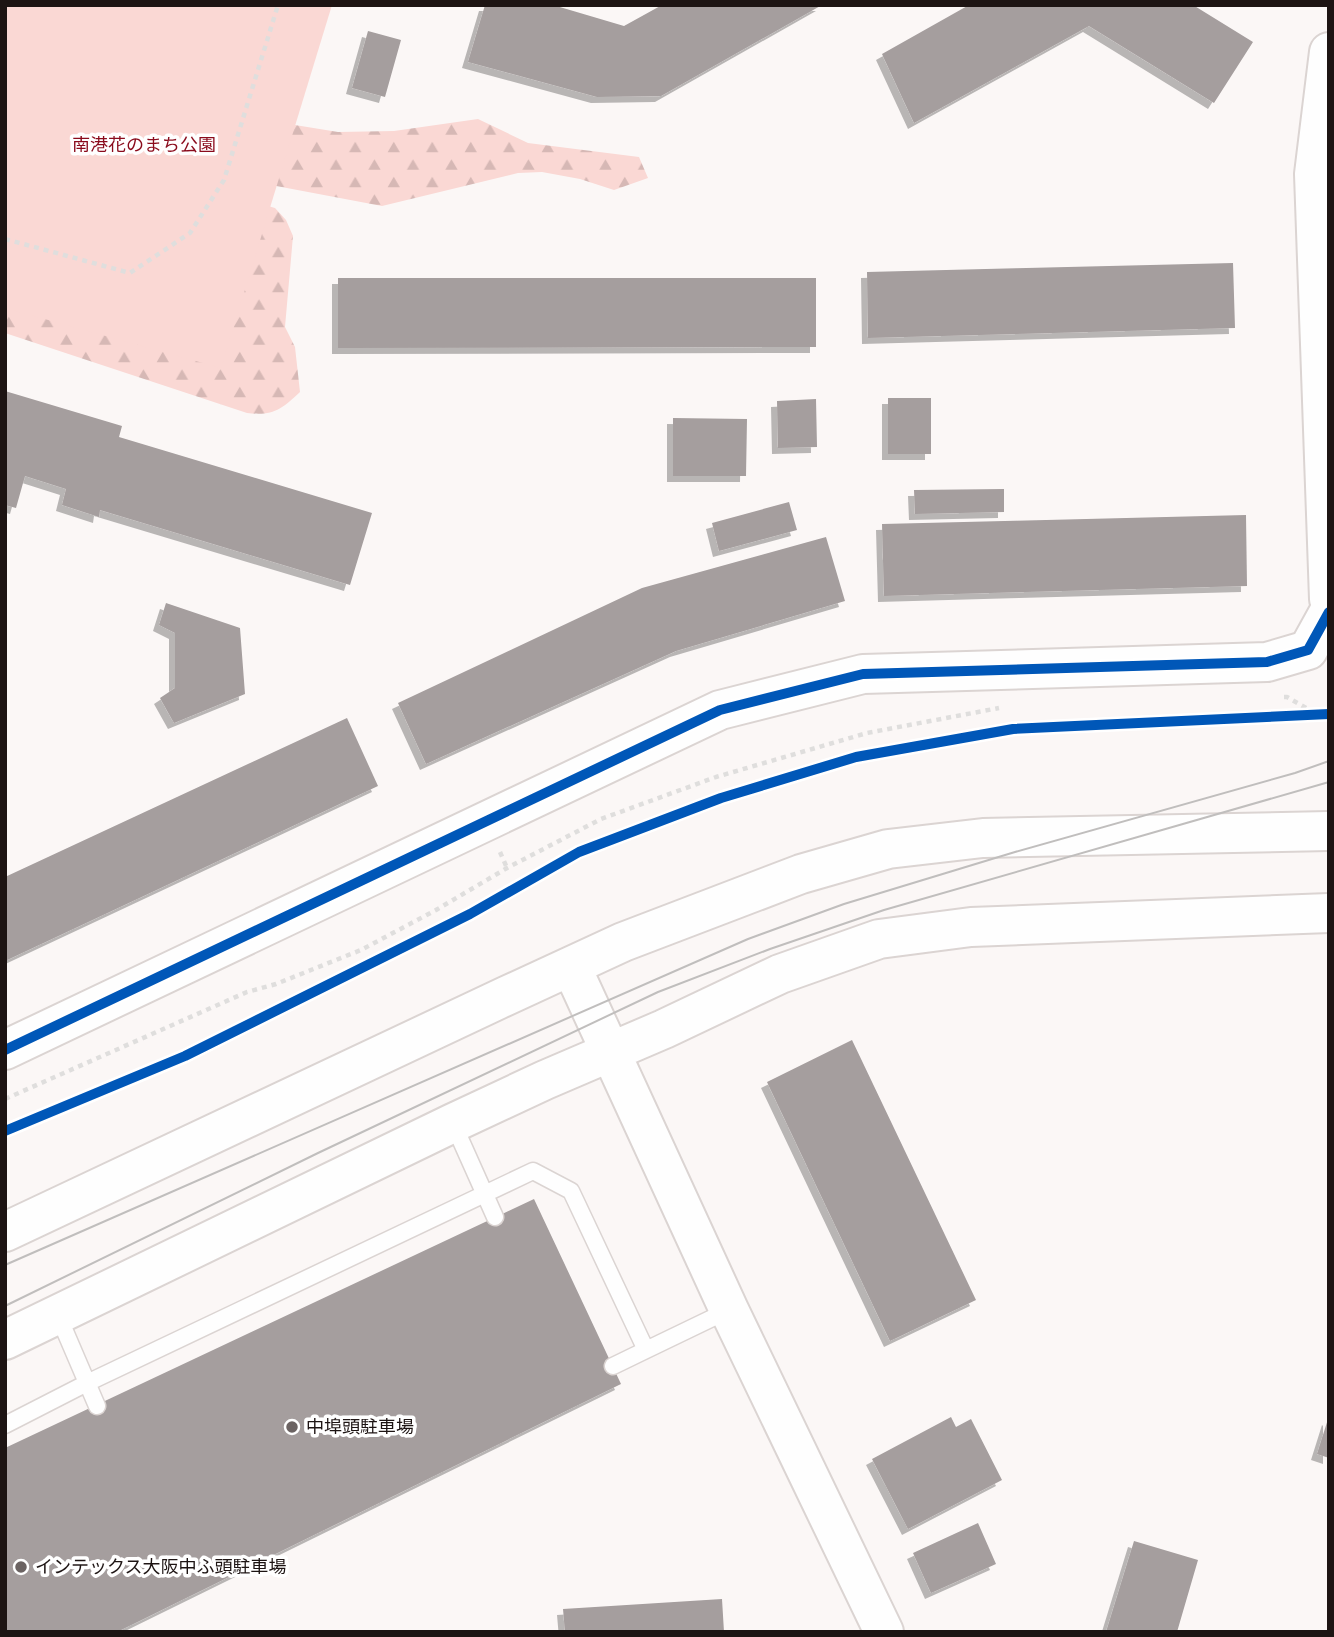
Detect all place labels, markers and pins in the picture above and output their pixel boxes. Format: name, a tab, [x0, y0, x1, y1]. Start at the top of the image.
place label: 中埠頭駐車場	[306, 1416, 414, 1438]
marker: 中埠頭駐車場	[284, 1419, 300, 1435]
place label: インテックス大阪中ふ頭駐車場	[35, 1556, 286, 1578]
marker: インテックス大阪中ふ頭駐車場	[13, 1559, 29, 1575]

